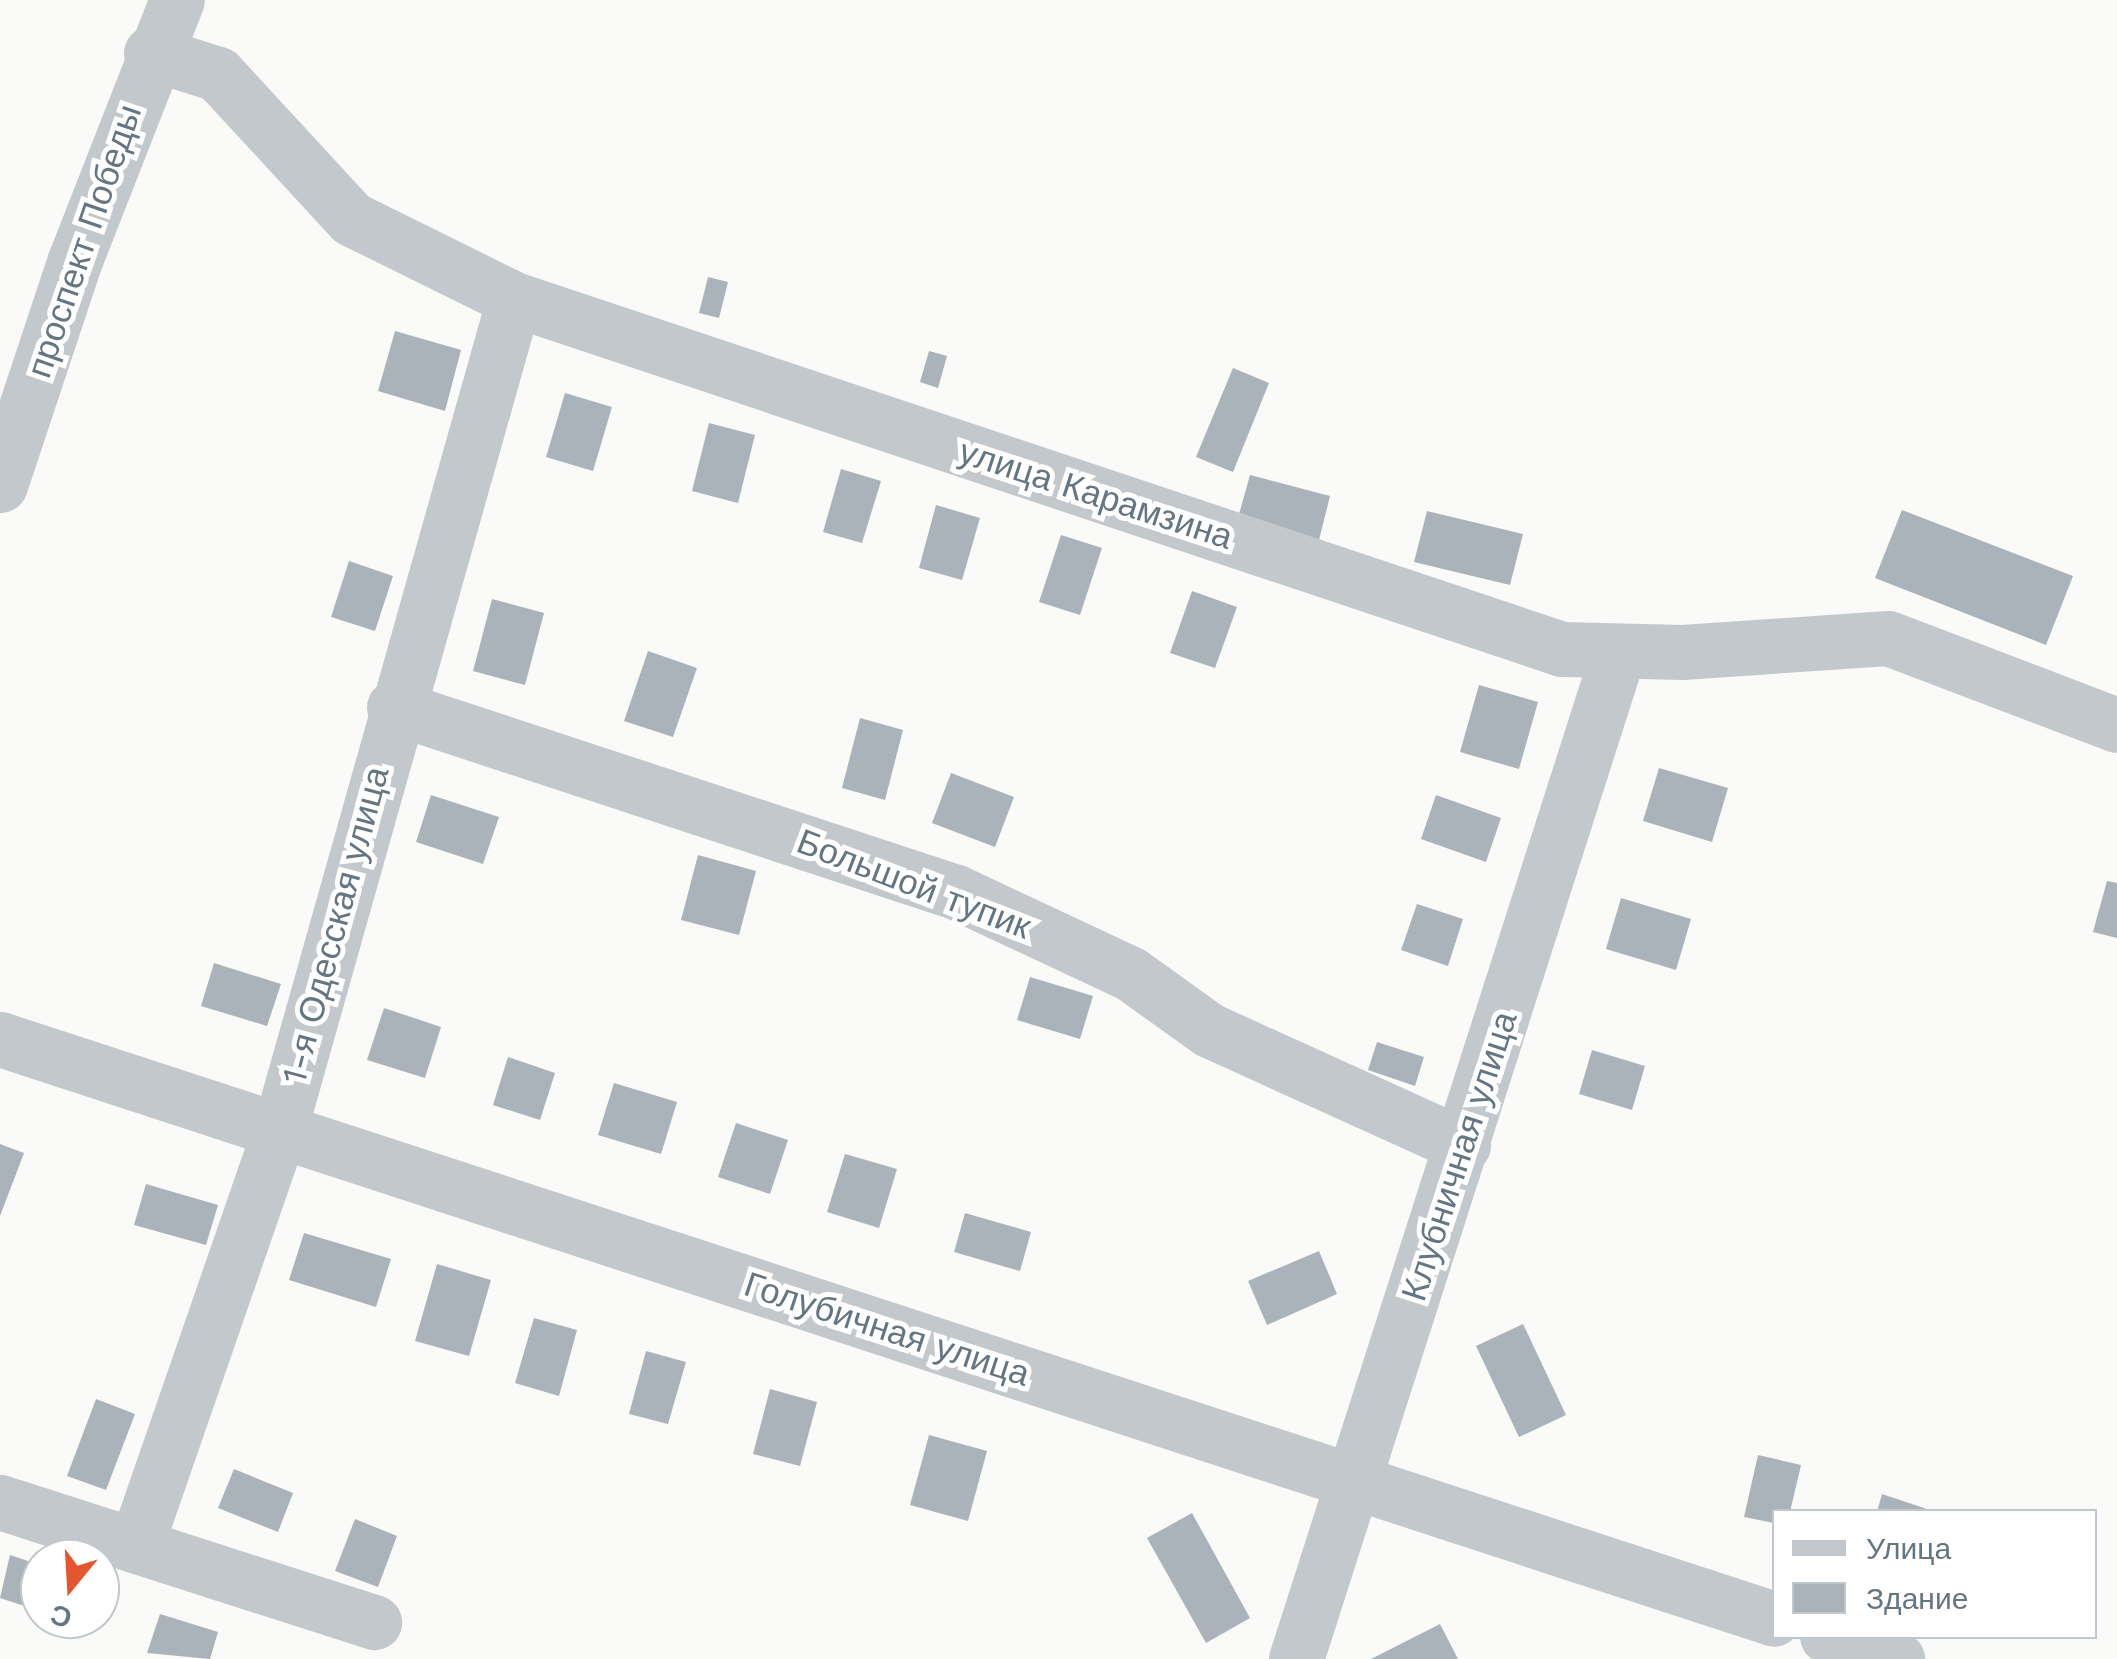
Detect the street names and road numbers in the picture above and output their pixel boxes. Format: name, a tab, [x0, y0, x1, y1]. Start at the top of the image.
street label: проспект Победы	[18, 99, 150, 383]
street label: улица Карамзина	[954, 430, 1238, 558]
street label: 1-я Одесская улица	[272, 762, 398, 1088]
street label: Большой тупик	[791, 820, 1037, 948]
street label: Клубничная улица	[1392, 1006, 1526, 1306]
street label: Голубичная улица	[739, 1263, 1035, 1395]

